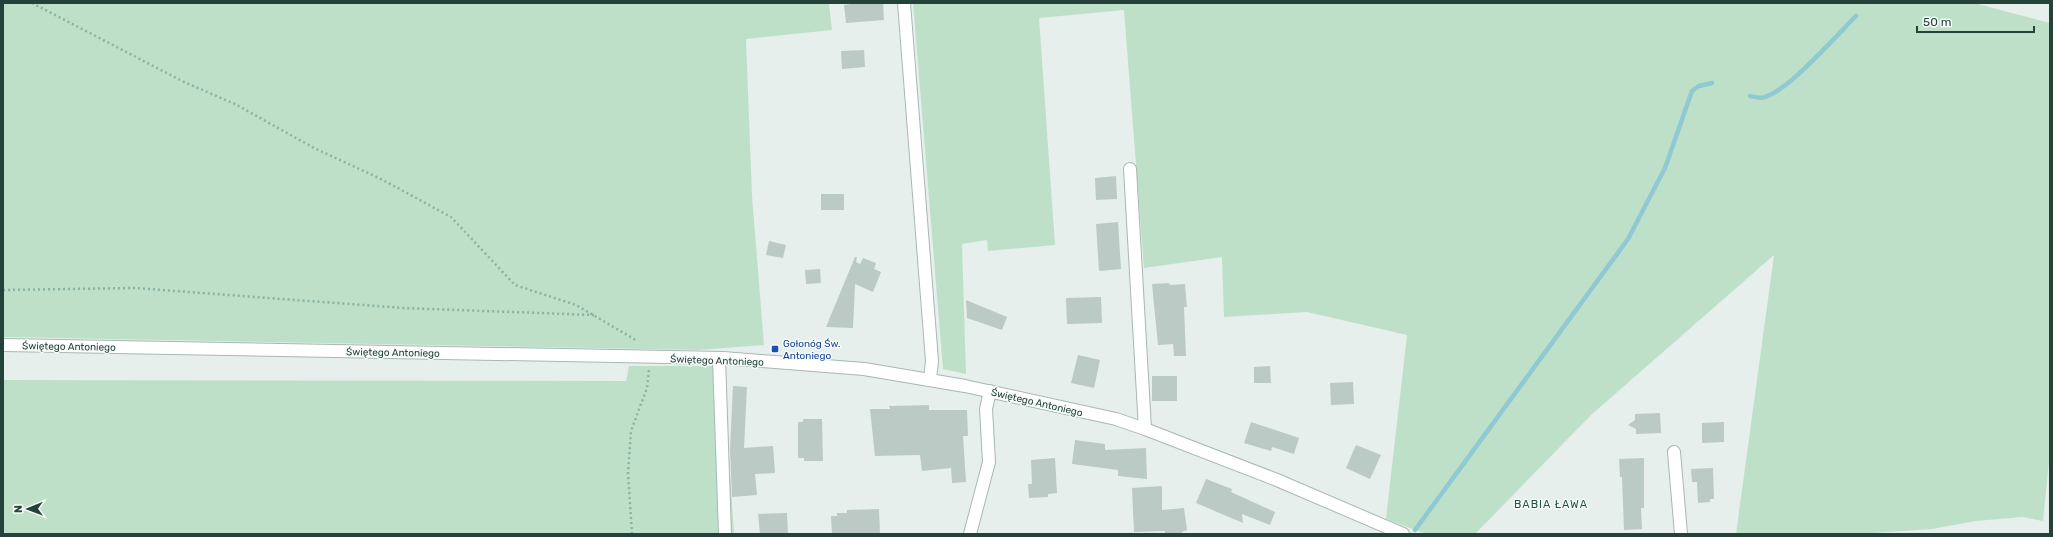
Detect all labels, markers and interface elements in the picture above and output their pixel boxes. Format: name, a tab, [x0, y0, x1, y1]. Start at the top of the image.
scale bar	[1917, 8, 2034, 34]
text: 50 m	[1923, 15, 1951, 29]
place label: Gołonóg Św. Antoniego	[783, 338, 841, 362]
street label: Świętego Antoniego	[22, 340, 116, 354]
marker: Gołonóg Św. Antoniego	[770, 344, 780, 354]
street label: Świętego Antoniego	[346, 346, 440, 360]
street label: Świętego Antoniego	[670, 353, 764, 369]
street label: Świętego Antoniego	[990, 387, 1084, 419]
north arrow	[8, 489, 48, 529]
district label: BABIA ŁAWA	[1514, 498, 1588, 511]
text: N	[12, 505, 25, 513]

